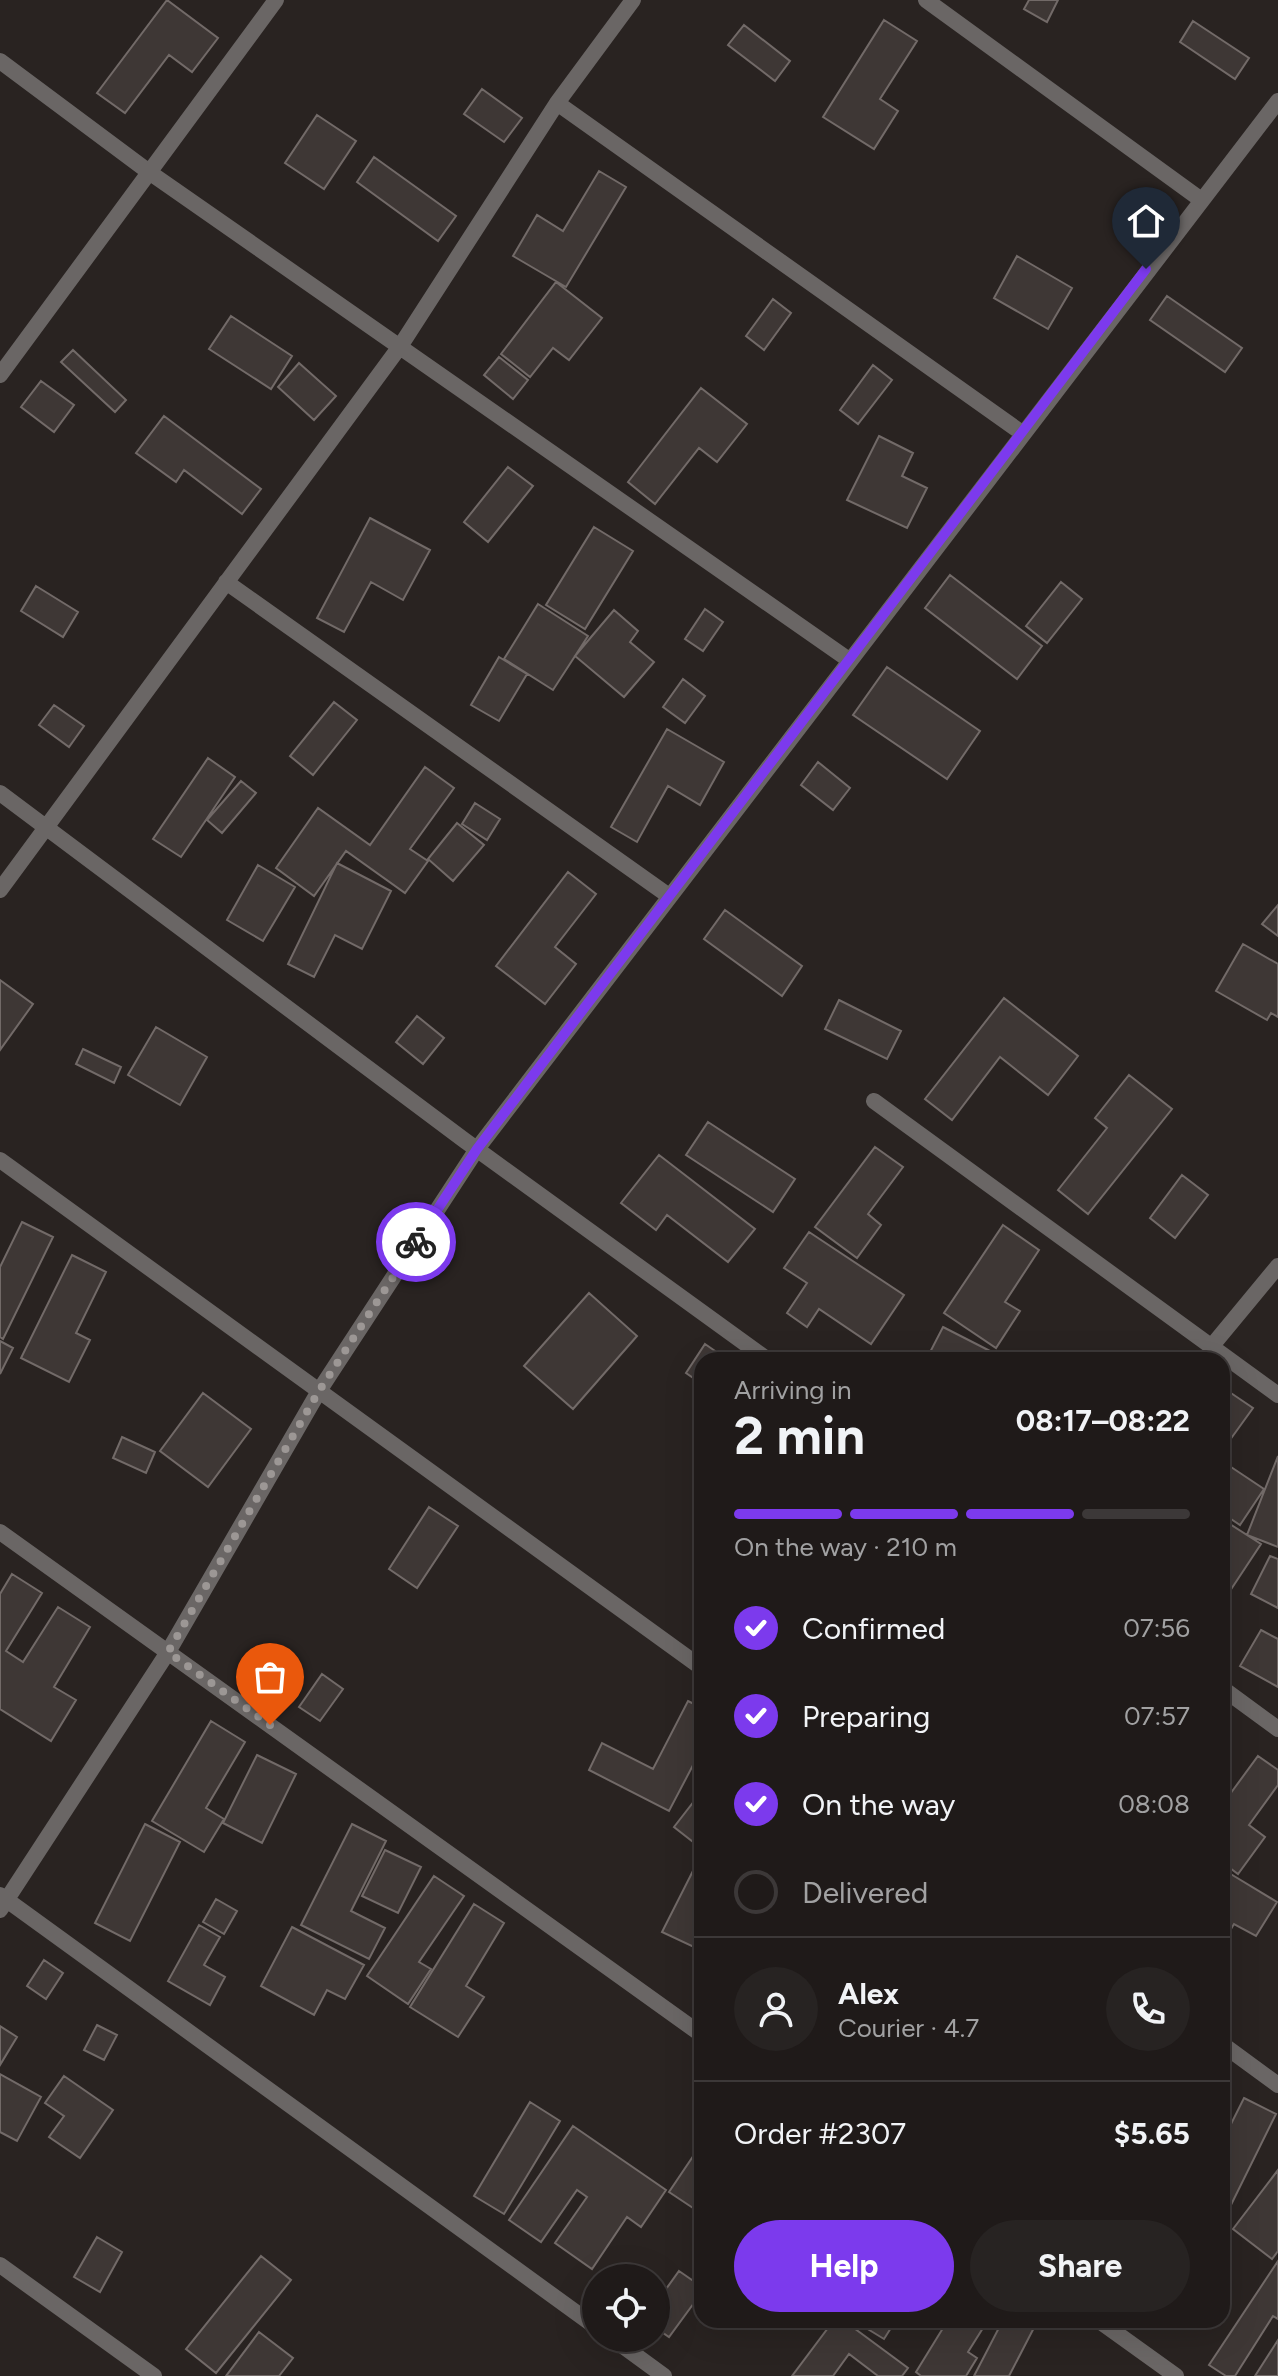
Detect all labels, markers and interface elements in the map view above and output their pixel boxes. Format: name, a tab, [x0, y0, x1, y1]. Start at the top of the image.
pin	[1112, 187, 1180, 269]
icon: home	[1124, 199, 1168, 243]
courier	[376, 1202, 456, 1282]
icon: bike	[394, 1220, 438, 1264]
text: Arriving in	[734, 1374, 852, 1406]
text: 08:17–08:22	[1016, 1402, 1190, 1439]
text: 2 min	[734, 1405, 865, 1467]
text: On the way · 210 m	[734, 1531, 957, 1563]
icon: check	[734, 1606, 778, 1650]
text: Confirmed	[802, 1610, 945, 1647]
text: 07:56	[1123, 1612, 1190, 1644]
pin	[236, 1643, 304, 1725]
icon: bag	[248, 1655, 292, 1699]
icon: check	[734, 1694, 778, 1738]
text: Preparing	[802, 1698, 930, 1735]
text: 07:57	[1124, 1700, 1190, 1732]
icon: check	[734, 1782, 778, 1826]
text: On the way	[802, 1786, 955, 1823]
text: 08:08	[1118, 1788, 1190, 1820]
text: Delivered	[802, 1874, 928, 1911]
button: person	[734, 1967, 818, 2051]
button: phone	[1106, 1967, 1190, 2051]
text: Alex	[838, 1975, 899, 2012]
text: Courier · 4.7	[838, 2012, 979, 2044]
text: Order #2307	[734, 2115, 906, 2152]
text: $5.65	[1114, 2115, 1190, 2152]
button: Help	[734, 2220, 954, 2312]
button: Share	[970, 2220, 1190, 2312]
map controls	[582, 2264, 670, 2352]
button: locate	[582, 2264, 670, 2352]

